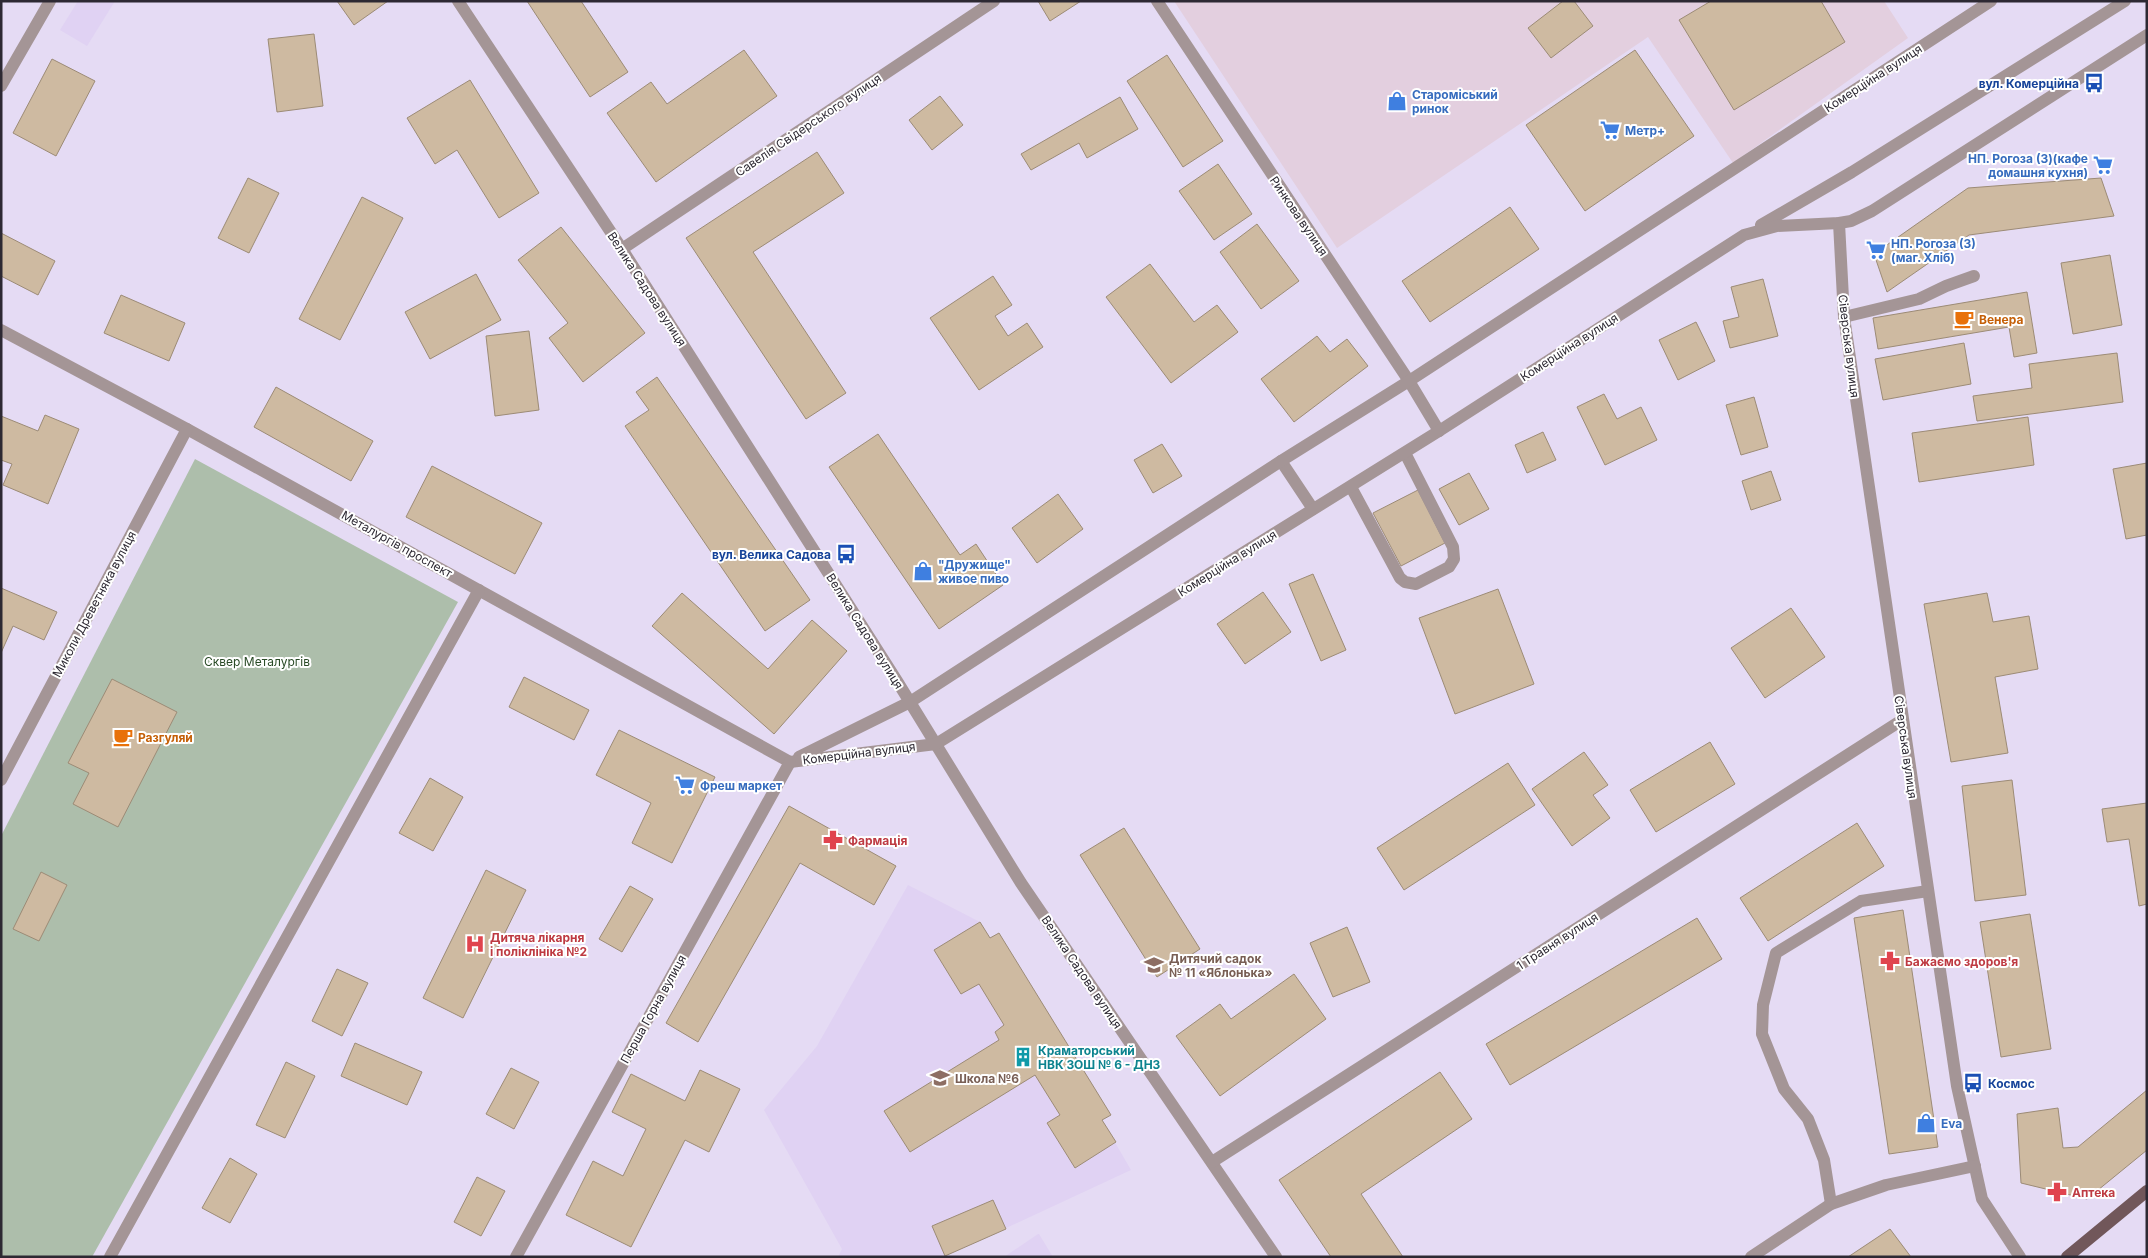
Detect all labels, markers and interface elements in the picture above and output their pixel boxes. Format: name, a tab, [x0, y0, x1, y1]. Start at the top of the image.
street label: Комерційна вулиця	[1821, 41, 1925, 115]
street label: Савелія Свідерського вулиця	[732, 70, 884, 180]
bus stop icon: вул. Комерційна	[2083, 72, 2105, 94]
place label: вул. Комерційна	[1979, 76, 2079, 91]
place label: Староміський ринок	[1412, 87, 1498, 116]
shop icon: Староміський ринок	[1386, 90, 1408, 112]
supermarket icon: Метр+	[1599, 119, 1621, 141]
place label: Метр+	[1625, 123, 1665, 138]
place label: НП. Рогоза (3)(кафе домашня кухня)	[1968, 151, 2088, 180]
supermarket icon: НП. Рогоза (3)(кафе домашня кухня)	[2092, 154, 2114, 176]
street label: Ринкова вулиця	[1267, 173, 1331, 259]
street label: Велика Садова вулиця	[604, 229, 690, 349]
place label: НП. Рогоза (3) (маг. Хліб)	[1891, 236, 1976, 265]
supermarket icon: НП. Рогоза (3) (маг. Хліб)	[1865, 239, 1887, 261]
street label: Сіверська вулиця	[1835, 294, 1863, 398]
cafe icon: Венера	[1953, 308, 1975, 330]
street label: Комерційна вулиця	[1517, 310, 1621, 384]
place label: Венера	[1979, 312, 2023, 327]
street label: Металургів проспект	[339, 507, 455, 581]
street label: Комерційна вулиця	[1175, 527, 1279, 599]
street label: Миколи Древетняка вулиця	[49, 528, 139, 680]
bus stop icon: вул. Велика Садова	[835, 543, 857, 565]
place label: вул. Велика Садова	[712, 547, 831, 562]
place label: "Дружище" живое пиво	[938, 557, 1011, 586]
shop icon: "Дружище" живое пиво	[912, 560, 934, 582]
street label: Велика Садова вулиця	[823, 570, 907, 692]
park label: Сквер Металургів	[204, 654, 310, 669]
street label: Сіверська вулиця	[1891, 695, 1921, 799]
cafe icon: Разгуляй	[112, 726, 134, 748]
place label: Разгуляй	[138, 730, 193, 745]
street label: Комерційна вулиця	[802, 739, 916, 767]
supermarket icon: Фреш маркет	[674, 774, 696, 796]
place label: Фреш маркет	[700, 778, 782, 793]
pharmacy icon: Фармація	[822, 829, 844, 851]
place label: Фармація	[848, 833, 907, 848]
street label: 1 Травня вулиця	[1513, 909, 1601, 973]
street label: Велика Садова вулиця	[1038, 913, 1126, 1031]
place label: Дитяча лікарня і поліклініка №2	[490, 930, 587, 959]
hospital icon: Дитяча лікарня і поліклініка №2	[464, 933, 486, 955]
pharmacy icon: Бажаємо здоров'я	[1879, 950, 1901, 972]
place label: Дитячий садок № 11 «Яблонька»	[1169, 951, 1273, 980]
street label: Перша Горна вулиця	[617, 952, 689, 1066]
school or university icon: Дитячий садок № 11 «Яблонька»	[1143, 954, 1165, 976]
place label: Бажаємо здоров'я	[1905, 954, 2018, 969]
place label: Краматорський НВК ЗОШ № 6 - ДНЗ	[1038, 1043, 1161, 1072]
building icon: Краматорський НВК ЗОШ № 6 - ДНЗ	[1012, 1046, 1034, 1068]
school or university icon: Школа №6	[929, 1067, 951, 1089]
place label: Школа №6	[955, 1071, 1019, 1086]
bus stop icon: Космос	[1962, 1072, 1984, 1094]
place label: Космос	[1988, 1076, 2035, 1091]
shop icon: Eva	[1915, 1112, 1937, 1134]
place label: Eva	[1941, 1116, 1962, 1131]
pharmacy icon: Аптека	[2046, 1181, 2068, 1203]
place label: Аптека	[2072, 1185, 2115, 1200]

